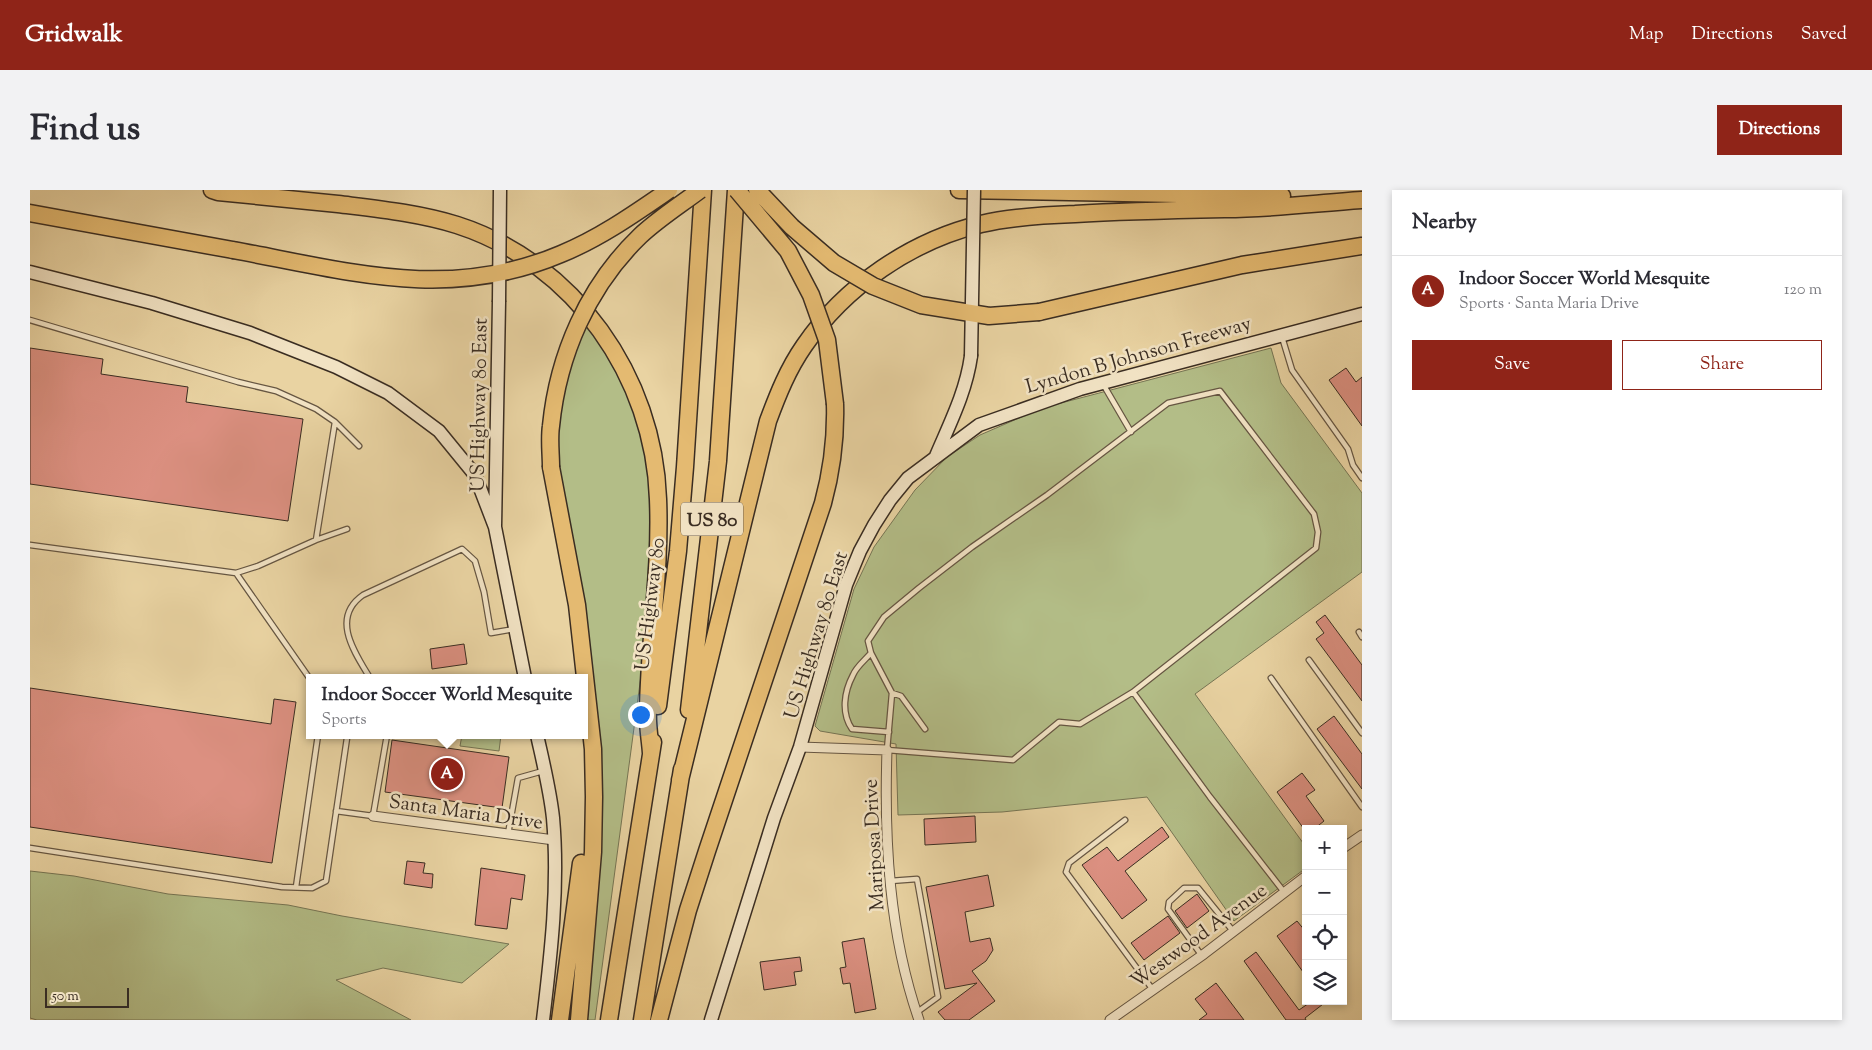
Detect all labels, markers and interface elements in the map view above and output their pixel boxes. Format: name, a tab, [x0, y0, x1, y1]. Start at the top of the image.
text: Gridwalk	[25, 18, 123, 52]
text: Map	[1629, 22, 1664, 48]
text: Directions	[1692, 22, 1773, 48]
text: Saved	[1801, 22, 1847, 48]
text: Find us	[30, 105, 140, 156]
button: Directions	[1717, 105, 1842, 155]
text: Nearby	[1412, 208, 1477, 238]
text: Indoor Soccer World Mesquite	[1459, 266, 1710, 293]
text: A	[1422, 279, 1435, 302]
text: 120 m	[1784, 279, 1822, 302]
text: Sports · Santa Maria Drive	[1459, 293, 1639, 316]
street label: Lyndon B Johnson Freeway	[1022, 310, 1255, 403]
street label: US Highway 80 East	[464, 318, 497, 492]
button: Save	[1412, 340, 1612, 390]
button: Share	[1622, 340, 1822, 390]
road number: US 80	[681, 502, 743, 536]
street label: US Highway 80	[629, 536, 674, 673]
street label: US Highway 80 East	[778, 548, 857, 723]
popup	[306, 674, 588, 739]
text: Indoor Soccer World Mesquite	[322, 682, 572, 709]
your location	[628, 702, 654, 728]
text: Sports	[322, 709, 367, 732]
pin: A	[431, 755, 463, 793]
street label: Mariposa Drive	[858, 778, 893, 911]
street label: Santa Maria Drive	[387, 788, 545, 839]
map controls	[1302, 825, 1347, 1005]
button: +	[1302, 825, 1347, 870]
button: −	[1302, 870, 1347, 915]
street label: Westwood Avenue	[1125, 877, 1274, 997]
button: locate	[1302, 915, 1347, 960]
button: layers	[1302, 960, 1347, 1005]
scale bar	[45, 985, 129, 1008]
text: 50 m	[52, 987, 79, 1007]

